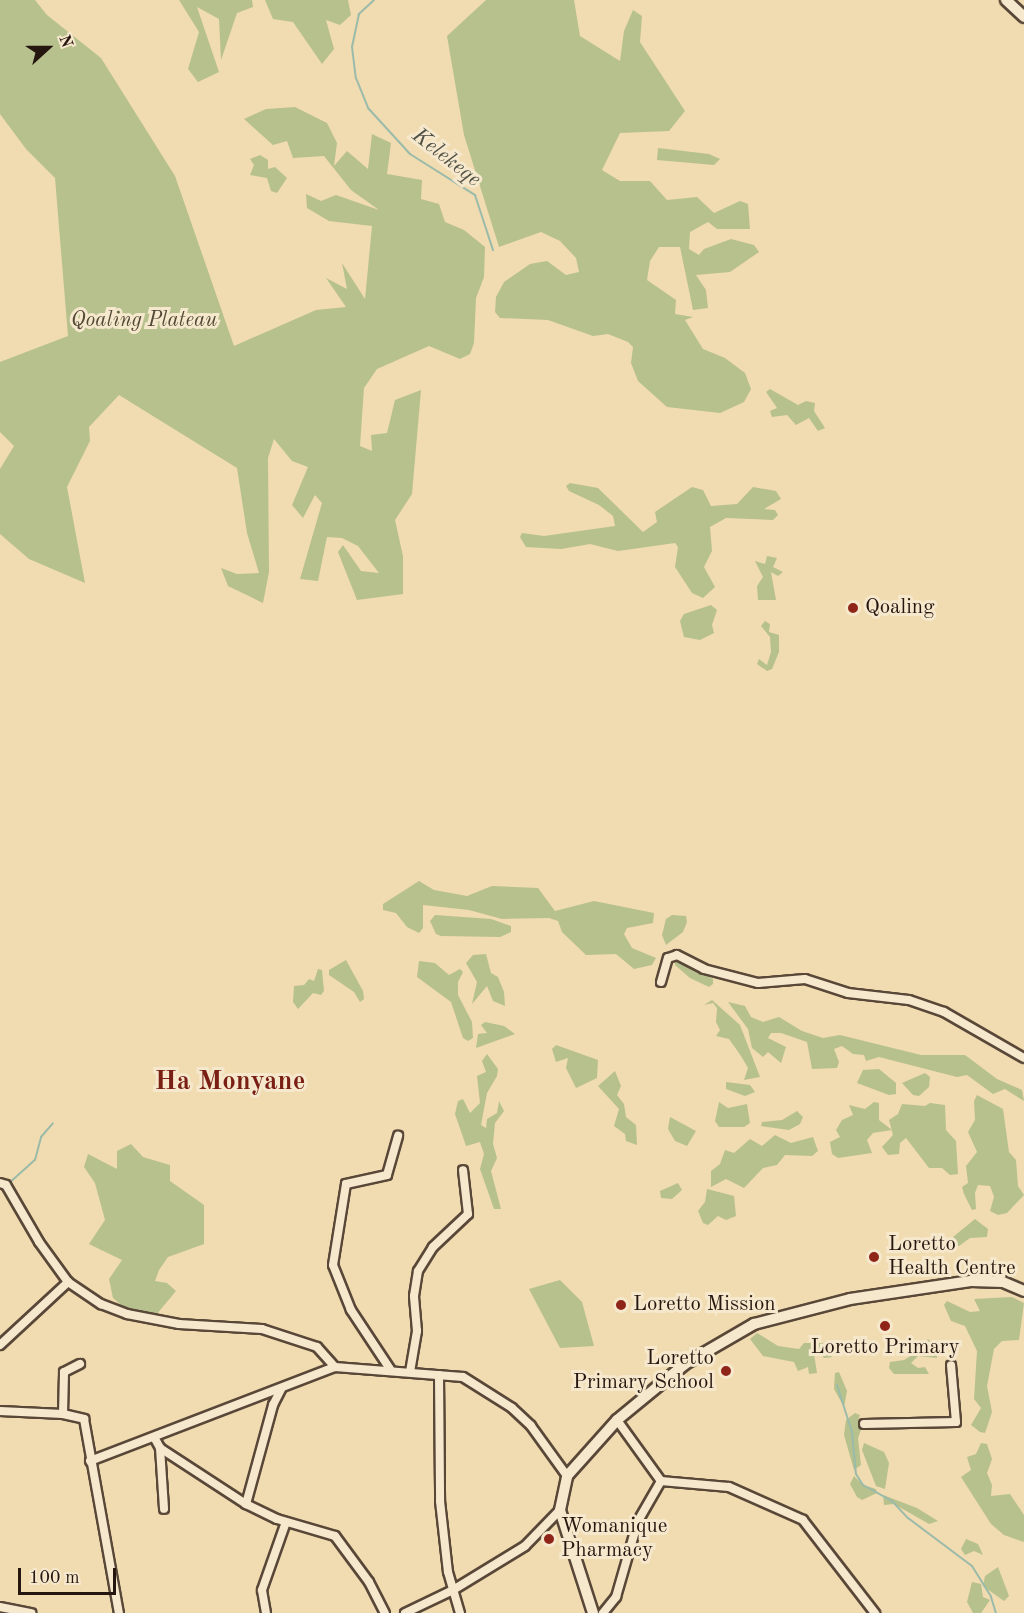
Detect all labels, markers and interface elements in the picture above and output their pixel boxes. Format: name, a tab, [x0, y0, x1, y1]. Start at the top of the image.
north arrow	[18, 18, 78, 78]
text: N	[55, 33, 74, 50]
water label: Kelekeqe	[406, 123, 486, 193]
park label: Qoaling Plateau	[71, 308, 217, 334]
place label: Qoaling	[865, 595, 935, 621]
marker: Qoaling	[846, 601, 860, 615]
district label: Ha Monyane	[155, 1066, 305, 1098]
place label: Loretto Health Centre	[888, 1232, 1016, 1282]
marker: Loretto Health Centre	[865, 1248, 883, 1266]
place label: Loretto Mission	[633, 1292, 776, 1318]
marker: Loretto Mission	[614, 1298, 628, 1312]
marker: Loretto Primary	[878, 1319, 892, 1333]
place label: Loretto Primary	[810, 1335, 960, 1361]
place label: Loretto Primary School	[573, 1346, 714, 1396]
marker: Loretto Primary School	[719, 1364, 733, 1378]
place label: Womanique Pharmacy	[561, 1514, 667, 1564]
marker: Womanique Pharmacy	[542, 1532, 556, 1546]
scale bar	[21, 1556, 118, 1594]
text: 100 m	[29, 1569, 80, 1587]

